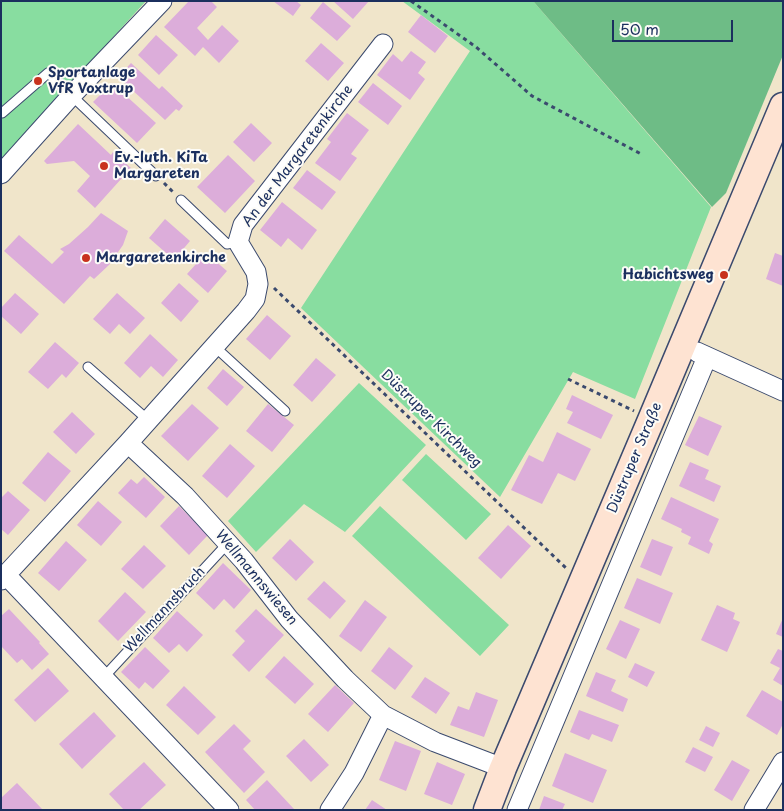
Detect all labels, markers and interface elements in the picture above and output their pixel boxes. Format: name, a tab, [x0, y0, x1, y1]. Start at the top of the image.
scale bar	[614, 10, 735, 42]
text: 50 m	[620, 17, 659, 40]
place label: Sportanlage VfR Voxtrup	[48, 65, 135, 98]
marker: Sportanlage VfR Voxtrup	[32, 75, 44, 87]
street label: An der Margaretenkirche	[239, 82, 357, 230]
place label: Ev.-luth. KiTa Margareten	[114, 150, 208, 182]
marker: Ev.-luth. KiTa Margareten	[98, 160, 110, 172]
place label: Margaretenkirche	[96, 250, 226, 266]
marker: Margaretenkirche	[80, 252, 92, 264]
place label: Habichtsweg	[622, 267, 714, 283]
marker: Habichtsweg	[718, 269, 730, 281]
street label: Düstruper Kirchweg	[377, 367, 485, 471]
street label: Düstruper Straße	[604, 400, 666, 516]
street label: Wellmannswiesen	[211, 527, 301, 629]
street label: Wellmannsbruch	[121, 564, 209, 656]

